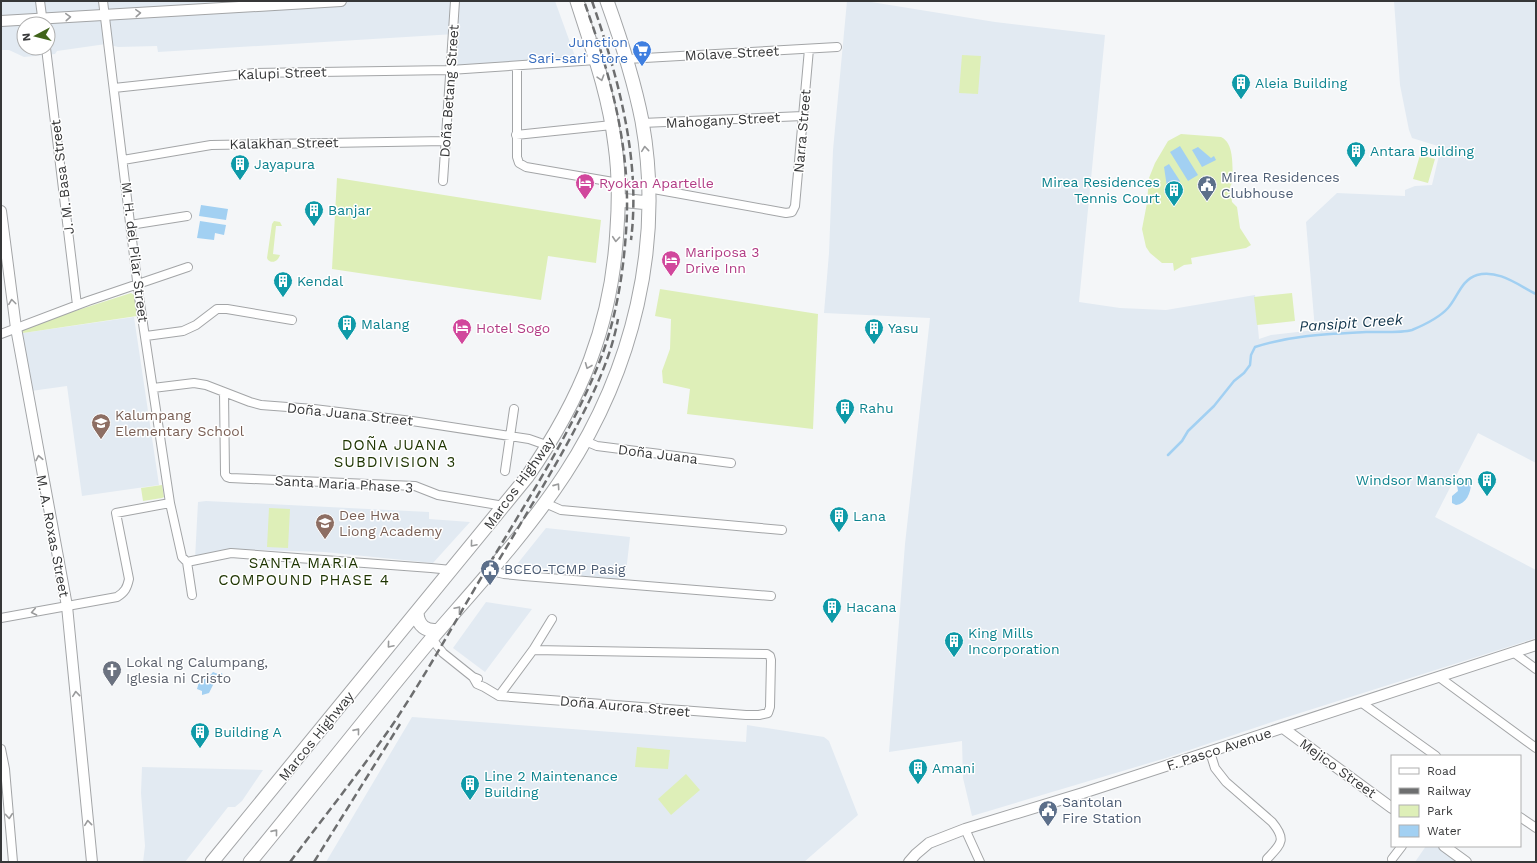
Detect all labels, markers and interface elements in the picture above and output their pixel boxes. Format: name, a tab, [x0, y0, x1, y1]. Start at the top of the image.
one-way arrow	[135, 8, 141, 17]
one-way arrow	[65, 13, 71, 22]
north arrow	[16, 16, 56, 56]
street label: Doña Betang Street	[436, 24, 462, 158]
text: N	[20, 32, 34, 42]
place label: Junction Sari-sari Store	[528, 34, 628, 66]
supermarket icon: Junction Sari-sari Store	[631, 39, 653, 67]
street label: Molave Street	[684, 43, 780, 63]
street label: Kalupi Street	[237, 63, 327, 83]
building icon: Aleia Building	[1230, 72, 1252, 100]
one-way arrow	[596, 75, 605, 82]
place label: Aleia Building	[1255, 75, 1348, 91]
street label: Narra Street	[790, 88, 814, 173]
street label: Mahogany Street	[665, 109, 781, 131]
street label: J. M. Basa Street	[47, 119, 77, 235]
street label: Kalakhan Street	[229, 134, 339, 152]
building icon: Antara Building	[1345, 140, 1367, 168]
place label: Antara Building	[1370, 143, 1474, 159]
one-way arrow	[641, 146, 650, 152]
building icon: Jayapura	[229, 153, 251, 181]
place label: Jayapura	[254, 156, 315, 172]
place label: Mirea Residences Clubhouse	[1221, 169, 1340, 201]
hotel icon: Ryokan Apartelle	[574, 172, 596, 200]
place label: Mirea Residences Tennis Court	[1041, 174, 1160, 206]
public building icon: Mirea Residences Clubhouse	[1196, 174, 1218, 202]
place label: Ryokan Apartelle	[599, 175, 714, 191]
building icon: Mirea Residences Tennis Court	[1163, 179, 1185, 207]
street label: M. H. del Pilar Street	[118, 181, 152, 323]
building icon: Banjar	[303, 199, 325, 227]
place label: Banjar	[328, 202, 371, 218]
one-way arrow	[612, 236, 621, 242]
place label: Mariposa 3 Drive Inn	[685, 244, 759, 276]
hotel icon: Mariposa 3 Drive Inn	[660, 249, 682, 277]
building icon: Kendal	[272, 270, 294, 298]
place label: Kendal	[297, 273, 344, 289]
one-way arrow	[8, 299, 17, 305]
water label: Pansipit Creek	[1299, 310, 1404, 336]
building icon: Malang	[336, 313, 358, 341]
place label: Malang	[361, 316, 410, 332]
hotel icon: Hotel Sogo	[451, 317, 473, 345]
building icon: Yasu	[863, 317, 885, 345]
place label: Hotel Sogo	[476, 320, 550, 336]
place label: Yasu	[888, 320, 919, 336]
one-way arrow	[585, 362, 593, 369]
building icon: Rahu	[834, 397, 856, 425]
street label: Doña Juana Street	[286, 399, 414, 429]
place label: Rahu	[859, 400, 894, 416]
place label: Kalumpang Elementary School	[115, 407, 245, 439]
school or university icon: Kalumpang Elementary School	[90, 412, 112, 440]
street label: Marcos Highway	[480, 433, 558, 532]
district label: DOÑA JUANA SUBDIVISION 3	[334, 436, 456, 471]
street label: Doña Juana	[617, 441, 699, 467]
one-way arrow	[35, 454, 44, 461]
building icon: Windsor Mansion	[1476, 469, 1498, 497]
street label: Santa Maria Phase 3	[274, 472, 414, 496]
place label: Windsor Mansion	[1356, 472, 1473, 488]
street label: M. A. Roxas Street	[33, 473, 73, 599]
one-way arrow	[552, 483, 560, 490]
building icon: Lana	[828, 505, 850, 533]
place label: Dee Hwa Liong Academy	[339, 507, 443, 539]
place label: Lana	[853, 508, 886, 524]
school or university icon: Dee Hwa Liong Academy	[314, 512, 336, 540]
one-way arrow	[470, 540, 477, 547]
district label: SANTA MARIA COMPOUND PHASE 4	[218, 554, 390, 589]
public building icon: BCEO-TCMP Pasig	[479, 558, 501, 586]
place label: BCEO-TCMP Pasig	[504, 561, 626, 577]
building icon: Hacana	[821, 596, 843, 624]
place label: Hacana	[846, 599, 897, 615]
one-way arrow	[453, 606, 460, 614]
one-way arrow	[31, 607, 37, 616]
place label: King Mills Incorporation	[968, 625, 1060, 657]
building icon: King Mills Incorporation	[943, 630, 965, 658]
one-way arrow	[388, 640, 395, 647]
place label: Lokal ng Calumpang, Iglesia ni Cristo	[126, 654, 268, 686]
church icon: Lokal ng Calumpang, Iglesia ni Cristo	[101, 659, 123, 687]
street label: Marcos Highway	[275, 688, 357, 784]
one-way arrow	[71, 691, 80, 697]
street label: Doña Aurora Street	[559, 692, 691, 720]
building icon: Building A	[189, 721, 211, 749]
place label: Building A	[214, 724, 282, 740]
street label: F. Pasco Avenue	[1165, 725, 1273, 773]
one-way arrow	[353, 728, 360, 736]
street label: Mejico Street	[1297, 735, 1379, 801]
legend	[1391, 755, 1521, 847]
building icon: Amani	[907, 757, 929, 785]
place label: Amani	[932, 760, 975, 776]
text: Road	[1427, 764, 1456, 778]
place label: Line 2 Maintenance Building	[484, 768, 618, 800]
building icon: Line 2 Maintenance Building	[459, 773, 481, 801]
text: Railway	[1427, 784, 1472, 798]
place label: Santolan Fire Station	[1062, 794, 1142, 826]
public building icon: Santolan Fire Station	[1037, 799, 1059, 827]
text: Park	[1427, 804, 1453, 818]
one-way arrow	[4, 813, 13, 819]
one-way arrow	[84, 820, 93, 826]
text: Water	[1427, 824, 1462, 838]
one-way arrow	[271, 829, 278, 836]

